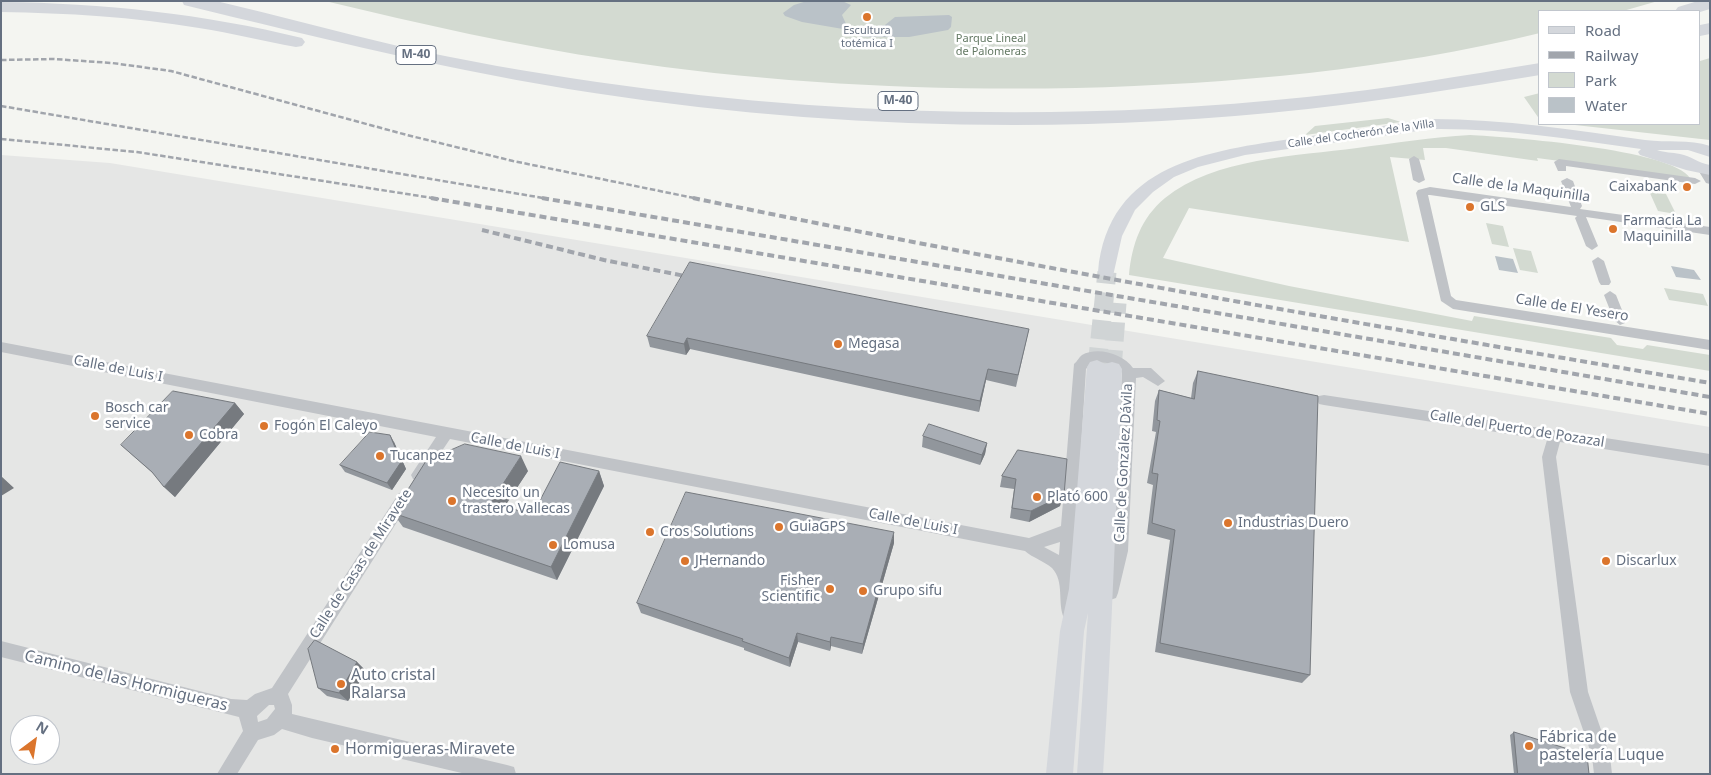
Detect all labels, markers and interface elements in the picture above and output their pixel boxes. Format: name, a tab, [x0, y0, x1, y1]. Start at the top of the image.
legend	[1538, 10, 1701, 125]
marker: Escultura totémica I	[861, 11, 873, 23]
text: Road	[1585, 20, 1621, 40]
place label: Escultura totémica I	[841, 24, 893, 50]
park label: Parque Lineal de Palomeras	[956, 32, 1026, 58]
text: Railway	[1585, 45, 1638, 65]
road number: M-40	[396, 46, 436, 64]
text: Park	[1585, 70, 1617, 90]
road number: M-40	[878, 92, 918, 110]
text: Water	[1585, 95, 1627, 115]
street label: Calle del Cocherón de la Villa	[1287, 117, 1435, 151]
street label: Calle de la Maquinilla	[1451, 170, 1591, 206]
place label: Caixabank	[1609, 179, 1677, 195]
marker: Caixabank	[1681, 181, 1693, 193]
place label: GLS	[1480, 199, 1505, 215]
marker: GLS	[1464, 201, 1476, 213]
place label: Farmacia La Maquinilla	[1623, 213, 1702, 246]
marker: Farmacia La Maquinilla	[1607, 223, 1619, 235]
street label: Calle de El Yesero	[1514, 291, 1630, 325]
place label: Megasa	[848, 336, 900, 352]
marker: Megasa	[832, 338, 844, 350]
street label: Calle de Luis I	[72, 352, 164, 386]
street label: Calle de González Dávila	[1111, 383, 1137, 543]
place label: Bosch car service	[105, 400, 169, 432]
street label: Calle del Puerto de Pozazal	[1428, 407, 1606, 451]
marker: Bosch car service	[89, 410, 101, 422]
place label: Fogón El Caleyo	[274, 418, 378, 434]
marker: Fogón El Caleyo	[258, 420, 270, 432]
place label: Cobra	[199, 427, 238, 443]
marker: Cobra	[183, 429, 195, 441]
street label: Calle de Luis I	[469, 429, 561, 463]
place label: Tucanpez	[390, 448, 452, 464]
marker: Tucanpez	[374, 450, 386, 462]
place label: Necesito un trastero Vallecas	[462, 485, 570, 518]
street label: Calle de Casas de Miravete	[306, 486, 416, 642]
place label: Plató 600	[1047, 489, 1108, 505]
marker: Plató 600	[1031, 491, 1043, 503]
marker: Necesito un trastero Vallecas	[446, 495, 458, 507]
street label: Calle de Luis I	[867, 505, 959, 539]
place label: Industrias Duero	[1238, 515, 1349, 531]
marker: Industrias Duero	[1222, 517, 1234, 529]
place label: GuiaGPS	[789, 519, 846, 535]
marker: GuiaGPS	[773, 521, 785, 533]
place label: Cros Solutions	[660, 524, 754, 540]
marker: Cros Solutions	[644, 526, 656, 538]
place label: Lomusa	[563, 537, 615, 553]
marker: Lomusa	[547, 539, 559, 551]
place label: JHernando	[695, 553, 765, 569]
place label: Discarlux	[1616, 553, 1677, 569]
marker: JHernando	[679, 555, 691, 567]
marker: Discarlux	[1600, 555, 1612, 567]
place label: Fisher Scientific	[762, 573, 820, 606]
marker: Fisher Scientific	[824, 583, 836, 595]
place label: Grupo sifu	[873, 583, 942, 599]
marker: Grupo sifu	[857, 585, 869, 597]
street label: Camino de las Hormigueras	[22, 646, 230, 716]
place label: Auto cristal Ralarsa	[351, 665, 436, 703]
marker: Auto cristal Ralarsa	[335, 678, 347, 690]
north arrow	[10, 715, 60, 765]
text: N	[33, 716, 52, 739]
place label: Fábrica de pastelería Luque	[1539, 727, 1664, 765]
place label: Hormigueras-Miravete	[345, 739, 515, 759]
marker: Fábrica de pastelería Luque	[1523, 740, 1535, 752]
marker: Hormigueras-Miravete	[329, 743, 341, 755]

